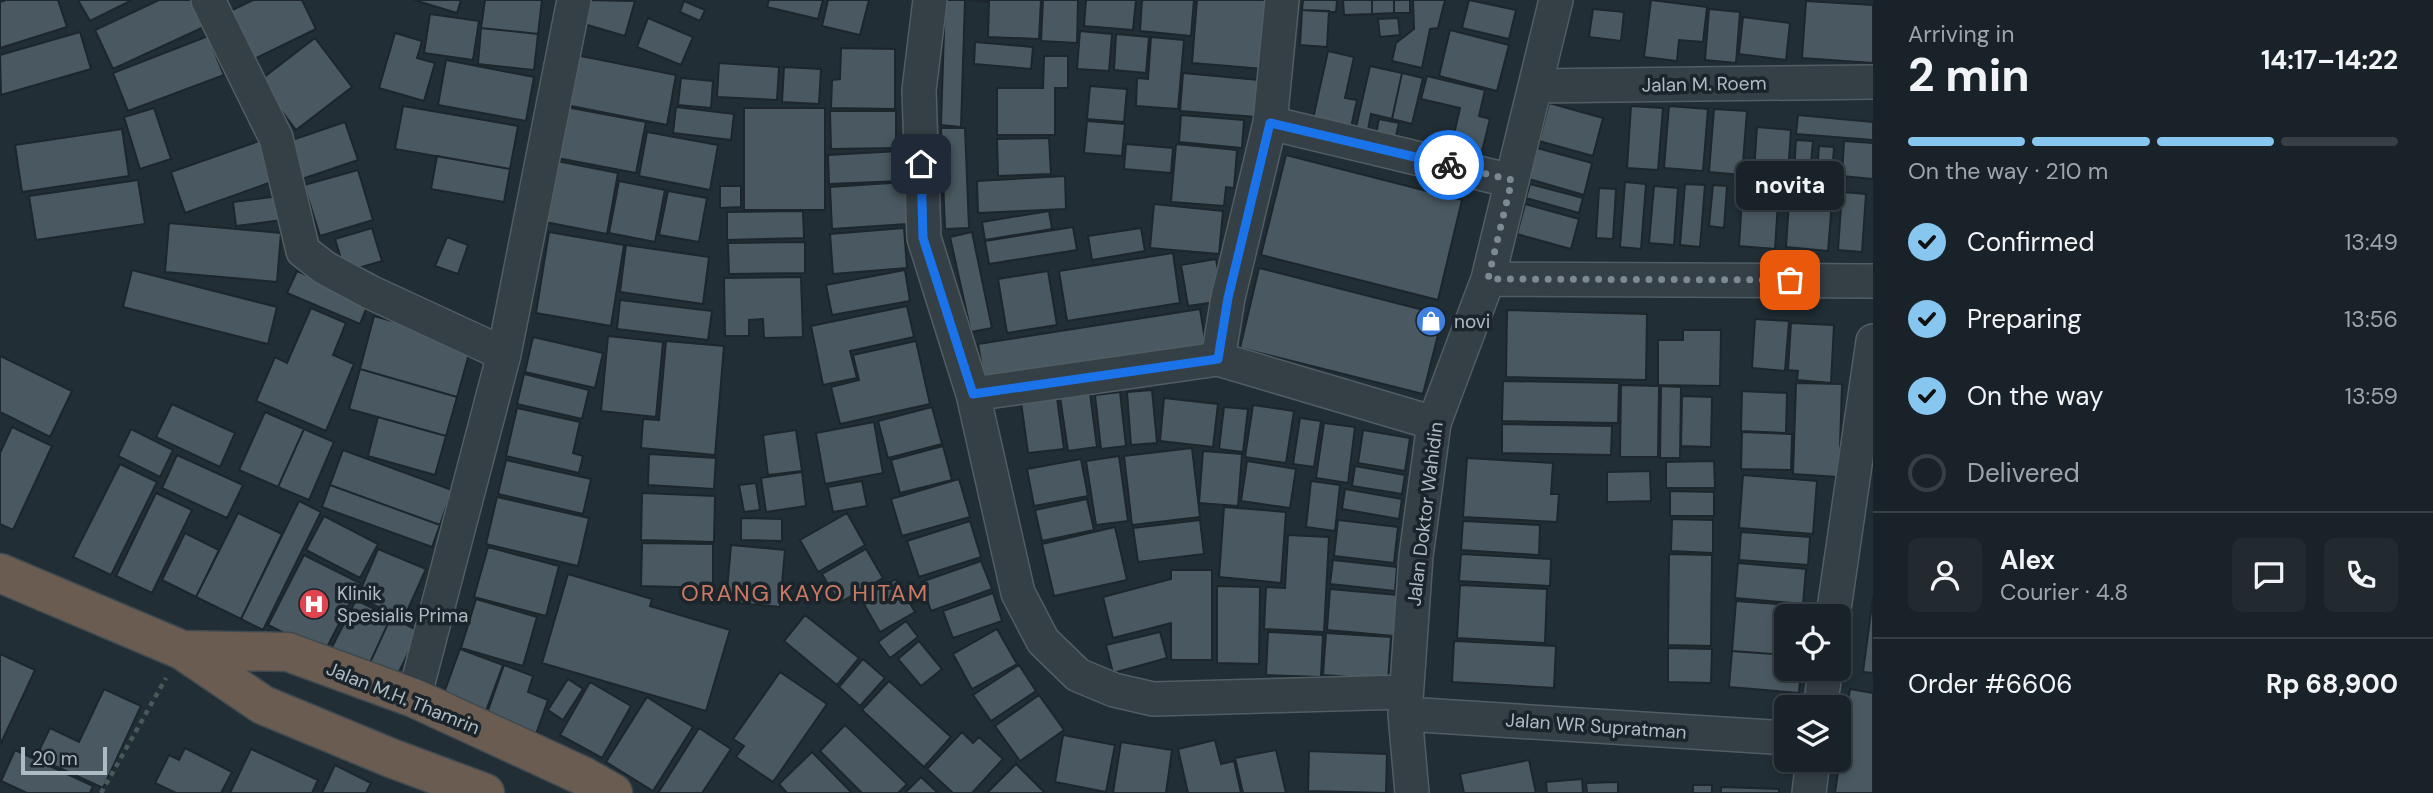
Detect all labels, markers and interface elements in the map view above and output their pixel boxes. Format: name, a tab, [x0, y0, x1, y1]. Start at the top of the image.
text: Arriving in	[1908, 19, 2014, 49]
text: 14:17–14:22	[2261, 43, 2398, 77]
text: 2 min	[1908, 45, 2030, 105]
street label: Jalan M. Roem	[1641, 70, 1767, 98]
courier	[1414, 130, 1484, 200]
pin	[891, 134, 951, 194]
icon: home	[902, 145, 940, 183]
icon: bike	[1430, 146, 1468, 184]
text: On the way · 210 m	[1908, 156, 2108, 186]
callout: novita	[1736, 161, 1844, 210]
text: novita	[1755, 170, 1825, 200]
icon: check	[1908, 223, 1946, 261]
text: Confirmed	[1967, 225, 2094, 259]
text: 13:49	[2344, 227, 2398, 257]
pin	[1760, 250, 1820, 310]
icon: bag	[1771, 261, 1809, 299]
icon: check	[1908, 300, 1946, 338]
text: Preparing	[1967, 302, 2082, 336]
shop icon: novi	[1414, 304, 1448, 338]
text: 13:56	[2344, 304, 2398, 334]
place label: novi	[1454, 309, 1490, 334]
icon: check	[1908, 377, 1946, 415]
text: On the way	[1967, 379, 2103, 413]
text: 13:59	[2345, 381, 2398, 411]
street label: Jalan Doktor Wahidin	[1401, 420, 1449, 608]
text: Delivered	[1967, 456, 2080, 490]
button: person	[1908, 538, 1982, 612]
button: chat	[2232, 538, 2306, 612]
button: phone	[2324, 538, 2398, 612]
text: Alex	[2000, 543, 2055, 577]
text: Courier · 4.8	[2000, 577, 2128, 607]
district label: ORANG KAYO HITAM	[681, 578, 929, 608]
place label: Klinik Spesialis Prima	[337, 581, 468, 628]
hospital icon: Klinik Spesialis Prima	[297, 587, 331, 621]
map controls	[1774, 604, 1851, 772]
button: locate	[1774, 604, 1851, 681]
street label: Jalan M.H. Thamrin	[323, 656, 483, 740]
text: Order #6606	[1908, 667, 2073, 701]
text: Rp 68,900	[2266, 667, 2398, 701]
button: layers	[1774, 695, 1851, 772]
street label: Jalan WR Supratman	[1505, 707, 1687, 745]
scale bar	[21, 744, 107, 776]
text: 20 m	[32, 746, 78, 771]

